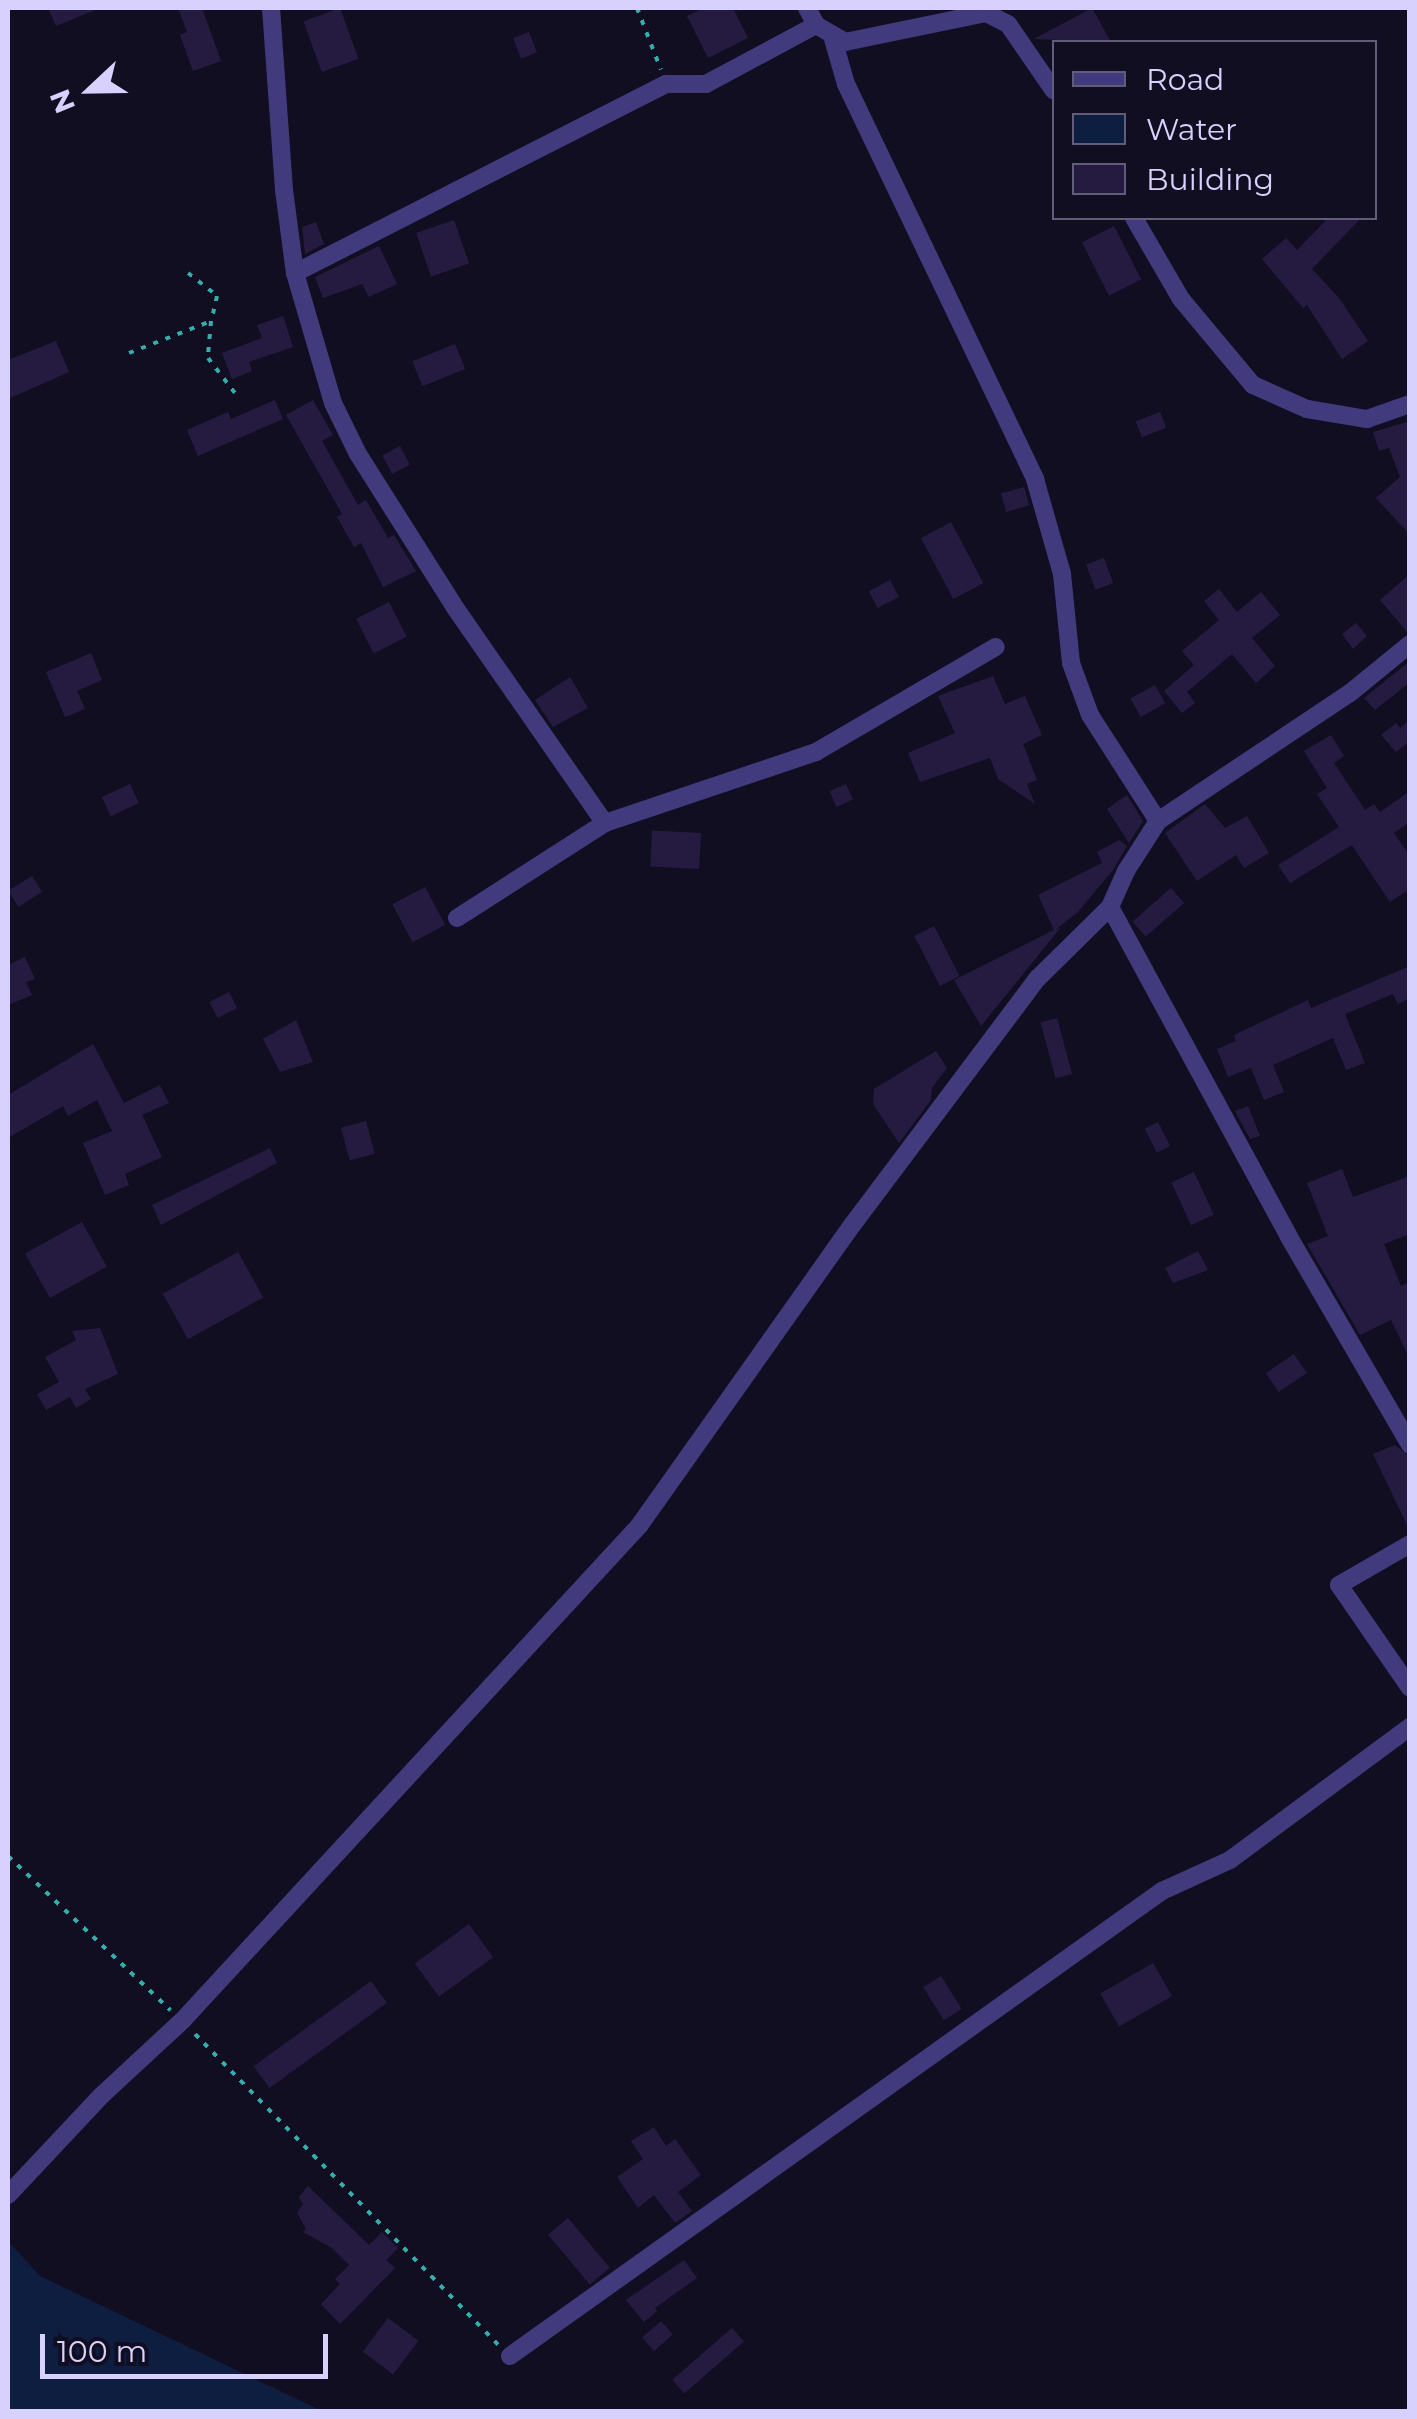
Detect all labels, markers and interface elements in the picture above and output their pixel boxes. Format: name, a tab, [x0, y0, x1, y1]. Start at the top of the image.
north arrow	[40, 40, 140, 140]
legend	[1052, 40, 1377, 220]
text: Road	[1146, 61, 1224, 98]
text: N	[42, 84, 82, 118]
text: Water	[1146, 111, 1237, 148]
text: Building	[1146, 161, 1274, 198]
scale bar	[45, 2314, 332, 2376]
text: 100 m	[57, 2333, 147, 2370]

